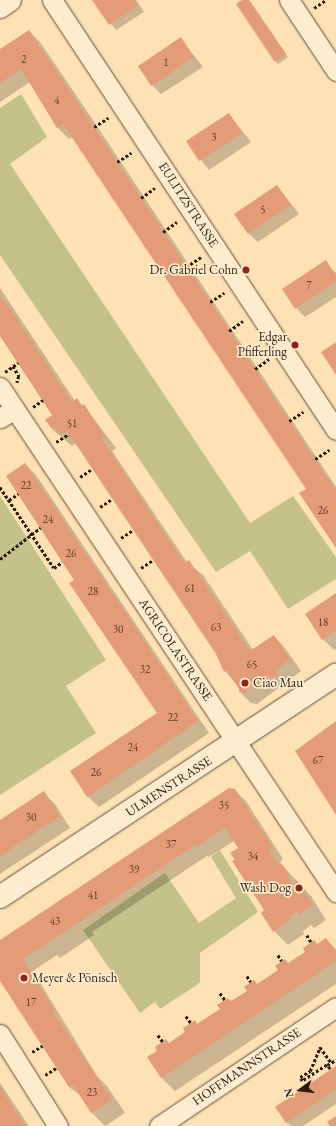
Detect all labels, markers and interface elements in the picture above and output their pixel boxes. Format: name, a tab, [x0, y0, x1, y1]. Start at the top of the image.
house number: 2	[21, 52, 27, 66]
house number: 1	[163, 55, 169, 69]
house number: 4	[54, 93, 60, 107]
house number: 3	[211, 130, 217, 144]
street label: EULITZSTRASSE	[155, 159, 221, 251]
house number: 5	[260, 202, 266, 216]
place label: Dr. Gabriel Cohn	[150, 262, 238, 278]
marker: Dr. Gabriel Cohn	[241, 265, 251, 275]
house number: 7	[306, 278, 312, 292]
place label: Edgar Pfifferling	[238, 330, 287, 361]
marker: Edgar Pfifferling	[290, 340, 300, 350]
house number: 51	[67, 416, 77, 430]
house number: 22	[21, 478, 31, 492]
house number: 26	[318, 503, 328, 517]
house number: 24	[43, 512, 53, 526]
house number: 26	[66, 546, 76, 560]
house number: 61	[185, 581, 195, 595]
house number: 28	[88, 584, 98, 598]
street label: AGRICOLASTRASSE	[135, 596, 215, 704]
house number: 18	[318, 615, 328, 629]
house number: 63	[211, 620, 221, 634]
house number: 30	[113, 622, 123, 636]
house number: 65	[247, 657, 257, 671]
house number: 32	[140, 662, 150, 676]
place label: Ciao Mau	[253, 675, 303, 691]
marker: Ciao Mau	[240, 678, 250, 688]
house number: 22	[168, 710, 178, 724]
house number: 24	[128, 740, 138, 754]
street label: ULMENSTRASSE	[123, 753, 215, 821]
house number: 67	[313, 753, 323, 767]
house number: 26	[91, 765, 101, 779]
house number: 35	[219, 798, 229, 812]
house number: 30	[26, 810, 36, 824]
house number: 37	[166, 837, 176, 851]
house number: 34	[248, 849, 258, 863]
house number: 39	[129, 862, 139, 876]
place label: Wash Dog	[240, 880, 291, 896]
marker: Wash Dog	[294, 883, 304, 893]
house number: 41	[88, 888, 98, 902]
house number: 43	[50, 914, 60, 928]
place label: Meyer & Pönisch	[32, 970, 118, 986]
marker: Meyer & Pönisch	[19, 973, 29, 983]
house number: 17	[26, 995, 36, 1009]
street label: HOFFMANNSTRASSE	[190, 1025, 304, 1109]
north arrow	[280, 1070, 320, 1110]
house number: 23	[87, 1085, 97, 1099]

